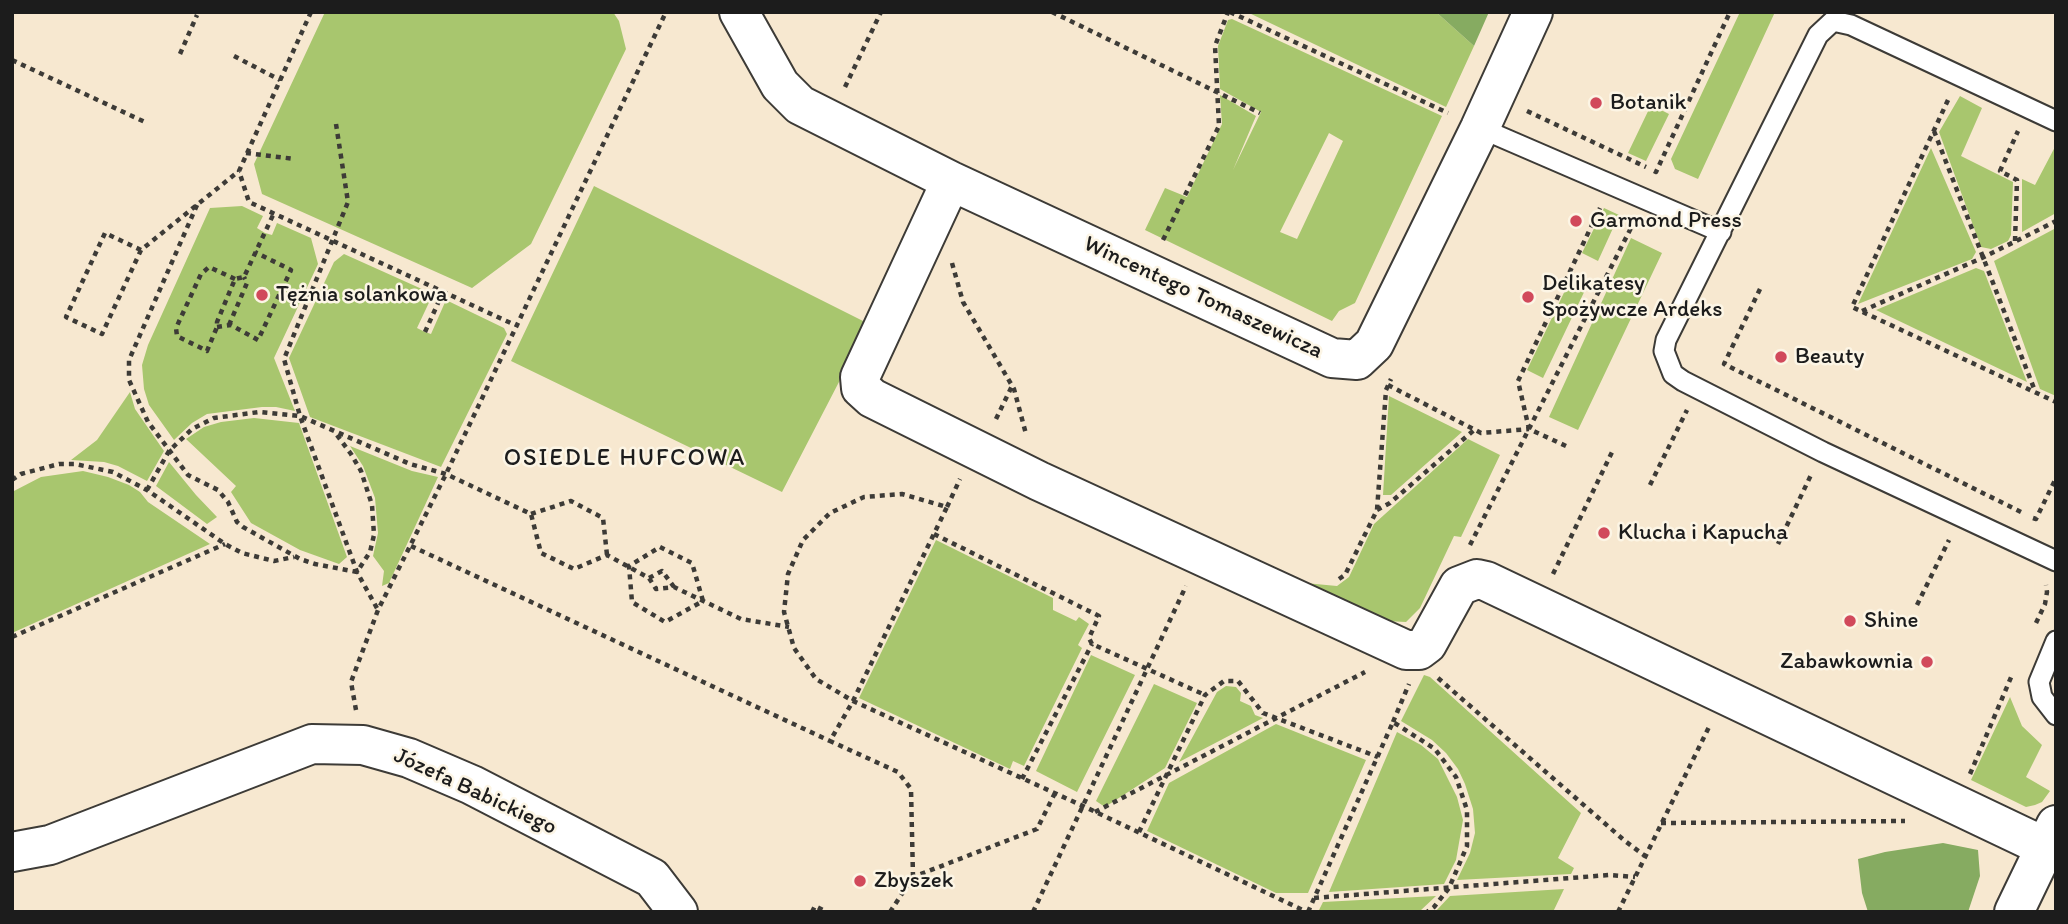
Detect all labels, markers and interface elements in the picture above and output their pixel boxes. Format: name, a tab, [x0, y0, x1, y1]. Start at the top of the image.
place label: Botanik	[1610, 89, 1686, 117]
marker: Botanik	[1588, 95, 1604, 111]
place label: Garmond Press	[1590, 207, 1742, 235]
marker: Garmond Press	[1568, 213, 1584, 229]
street label: Wincentego Tomaszewicza	[1079, 230, 1327, 366]
place label: Delikatesy Spożywcze Ardeks	[1542, 270, 1722, 324]
place label: Tężnia solankowa	[276, 281, 448, 309]
marker: Tężnia solankowa	[254, 287, 270, 303]
marker: Delikatesy Spożywcze Ardeks	[1520, 289, 1536, 305]
place label: Beauty	[1795, 343, 1864, 371]
marker: Beauty	[1773, 349, 1789, 365]
district label: OSIEDLE HUFCOWA	[507, 445, 743, 473]
place label: Klucha i Kapucha	[1618, 519, 1788, 547]
marker: Klucha i Kapucha	[1596, 525, 1612, 541]
place label: Shine	[1864, 607, 1918, 635]
marker: Shine	[1842, 613, 1858, 629]
place label: Zabawkownia	[1780, 648, 1913, 676]
marker: Zabawkownia	[1919, 654, 1935, 670]
street label: Józefa Babickiego	[389, 742, 561, 842]
place label: Zbyszek	[874, 867, 954, 895]
marker: Zbyszek	[852, 873, 868, 889]

